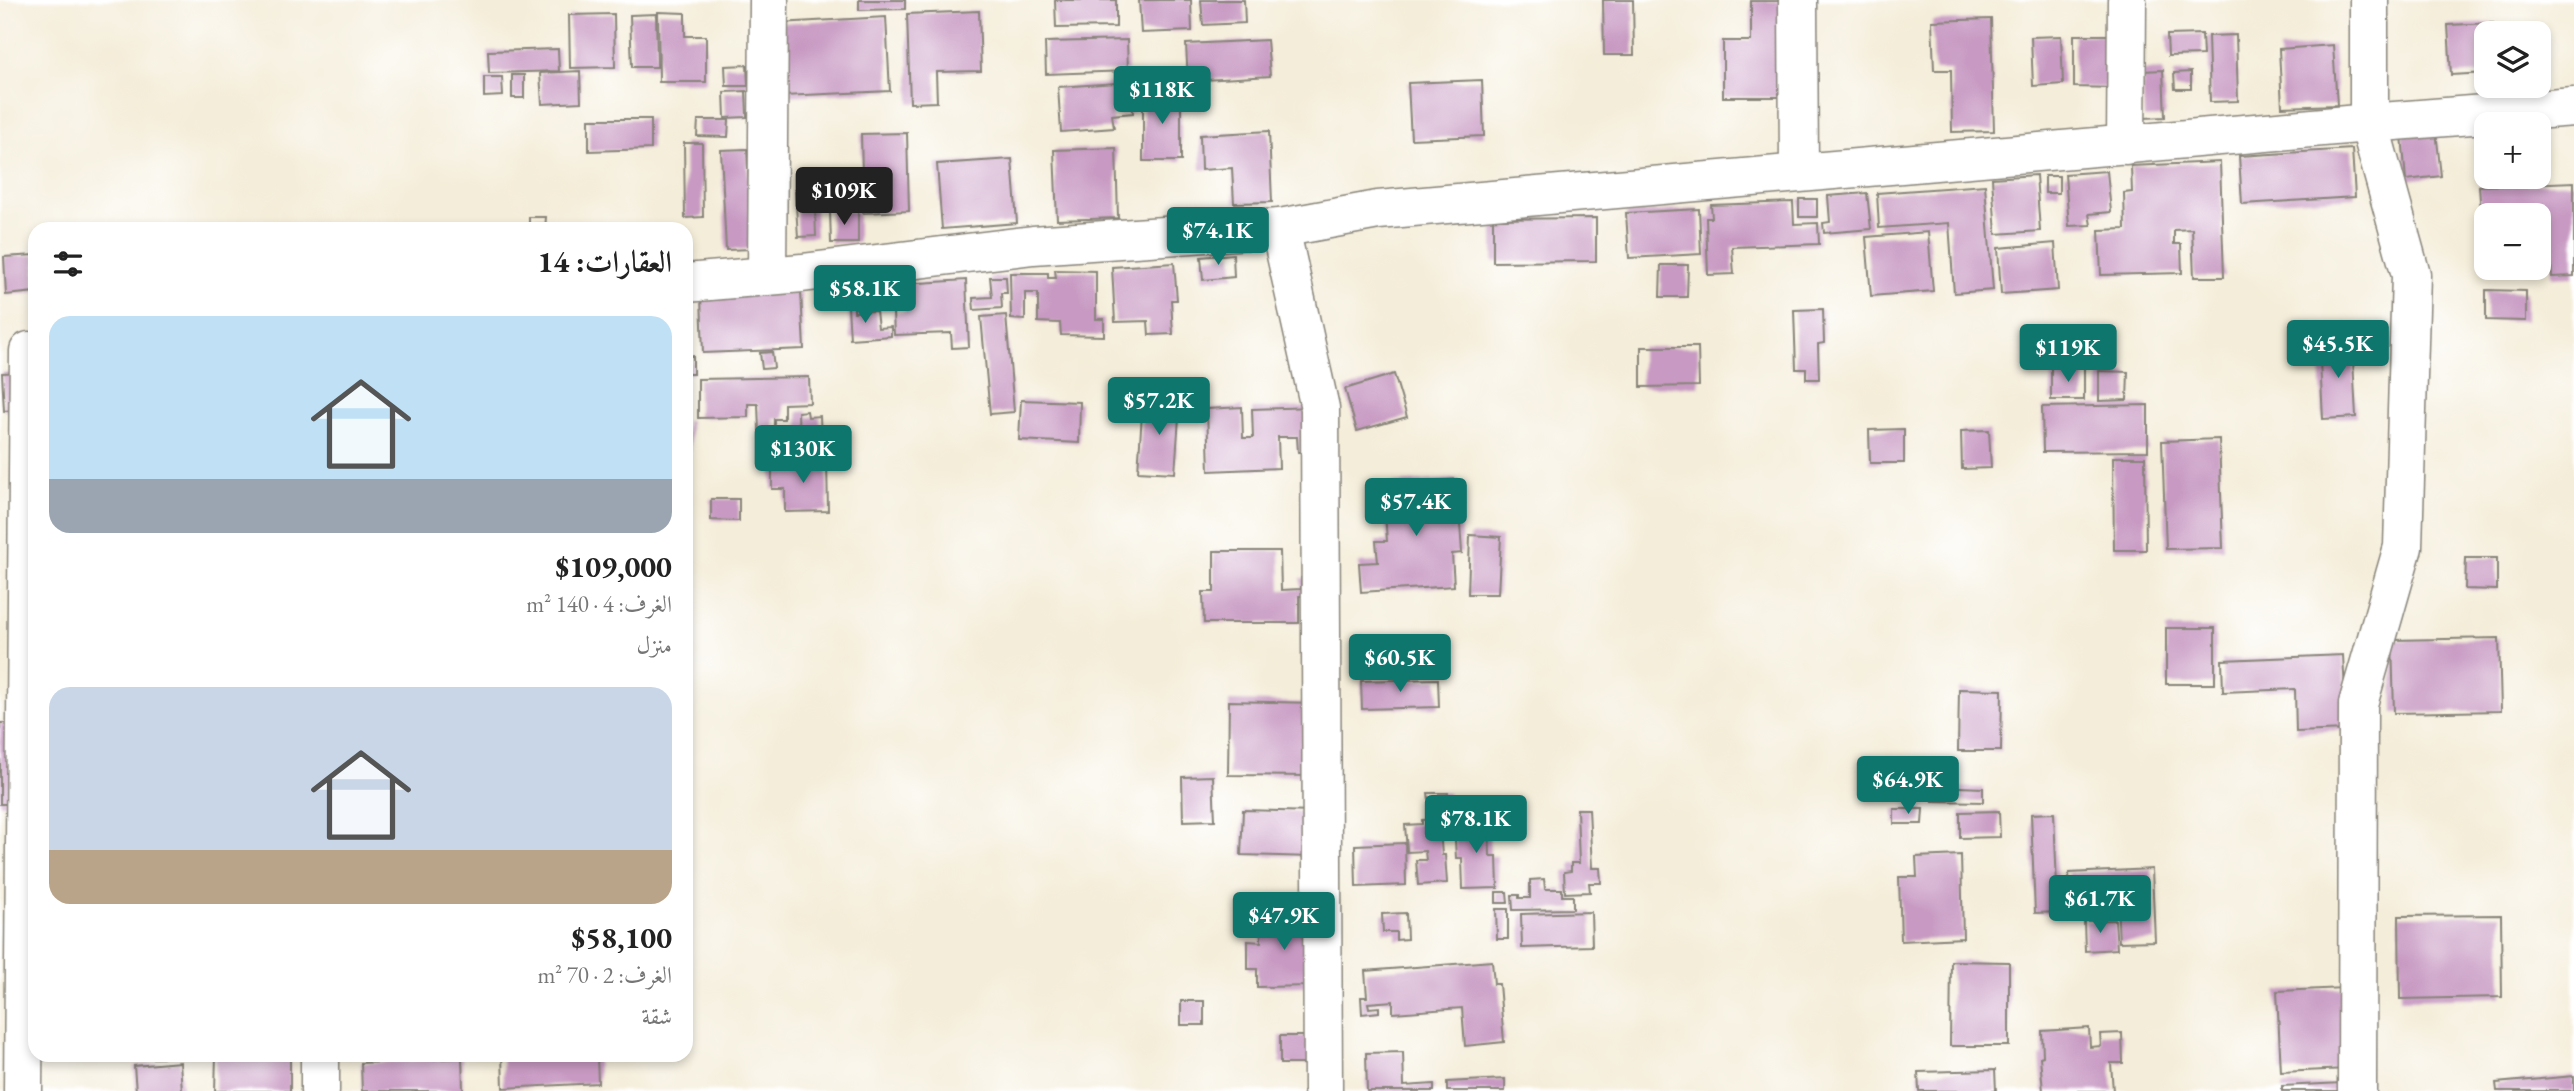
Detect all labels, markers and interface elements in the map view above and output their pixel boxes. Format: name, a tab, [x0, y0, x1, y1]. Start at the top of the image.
map controls	[2474, 21, 2551, 280]
button: layers	[2474, 21, 2551, 98]
pin: $118K	[1113, 66, 1211, 126]
text: $118K	[1130, 74, 1194, 104]
button: +	[2474, 112, 2551, 189]
pin: $109K	[795, 168, 893, 227]
text: $109K	[812, 175, 876, 205]
button: −	[2474, 203, 2551, 280]
pin: $74.1K	[1161, 208, 1275, 267]
text: $74.1K	[1183, 215, 1253, 245]
text: العقارات: 14	[537, 242, 672, 281]
icon: filters	[49, 245, 87, 283]
pin: $58.1K	[808, 266, 922, 325]
text: $58.1K	[830, 273, 900, 303]
pin: $45.5K	[2281, 320, 2395, 380]
pin: $119K	[2019, 324, 2117, 384]
text: $45.5K	[2303, 328, 2373, 358]
text: $119K	[2036, 332, 2100, 362]
icon: home	[298, 361, 424, 487]
pin: $57.2K	[1102, 378, 1216, 437]
text: $57.2K	[1124, 385, 1194, 415]
pin: $130K	[754, 426, 852, 485]
text: $130K	[771, 433, 835, 463]
pin: $57.4K	[1359, 478, 1473, 538]
text: $57.4K	[1381, 486, 1451, 516]
text: $109,000	[556, 547, 672, 586]
text: الغرف: 4 · 140 m²	[526, 589, 672, 619]
text: منزل	[637, 630, 672, 660]
pin: $60.5K	[1343, 634, 1457, 694]
text: $60.5K	[1365, 642, 1435, 672]
icon: home	[298, 732, 424, 858]
pin: $64.9K	[1851, 756, 1965, 816]
text: $64.9K	[1873, 764, 1943, 794]
pin: $78.1K	[1419, 796, 1533, 855]
text: $78.1K	[1441, 803, 1511, 833]
pin: $61.7K	[2043, 876, 2157, 935]
text: $61.7K	[2065, 883, 2135, 913]
pin: $47.9K	[1227, 892, 1341, 952]
text: $47.9K	[1249, 900, 1319, 930]
text: $58,100	[571, 918, 672, 957]
text: الغرف: 2 · 70 m²	[537, 960, 672, 990]
text: شقة	[642, 1001, 672, 1031]

